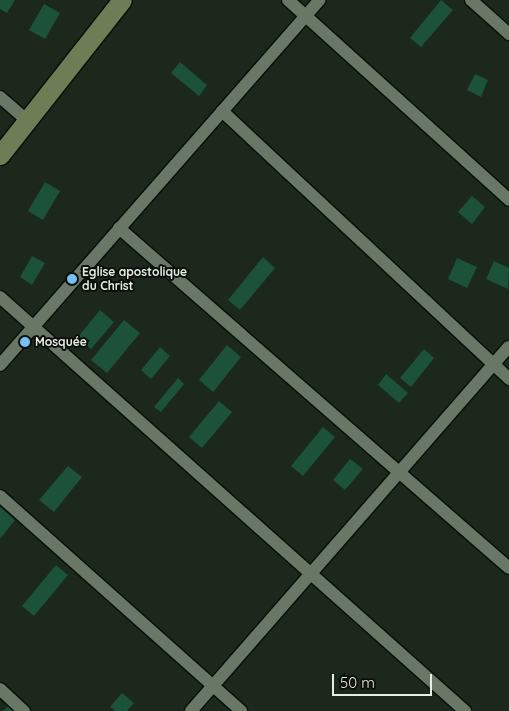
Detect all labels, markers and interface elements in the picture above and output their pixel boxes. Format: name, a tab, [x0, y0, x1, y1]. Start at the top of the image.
place label: Eglise apostolique du Christ	[82, 265, 187, 293]
marker: Eglise apostolique du Christ	[66, 273, 78, 285]
place label: Mosquée	[35, 335, 87, 349]
marker: Mosquée	[19, 336, 31, 348]
scale bar	[334, 664, 434, 696]
text: 50 m	[340, 673, 375, 692]

